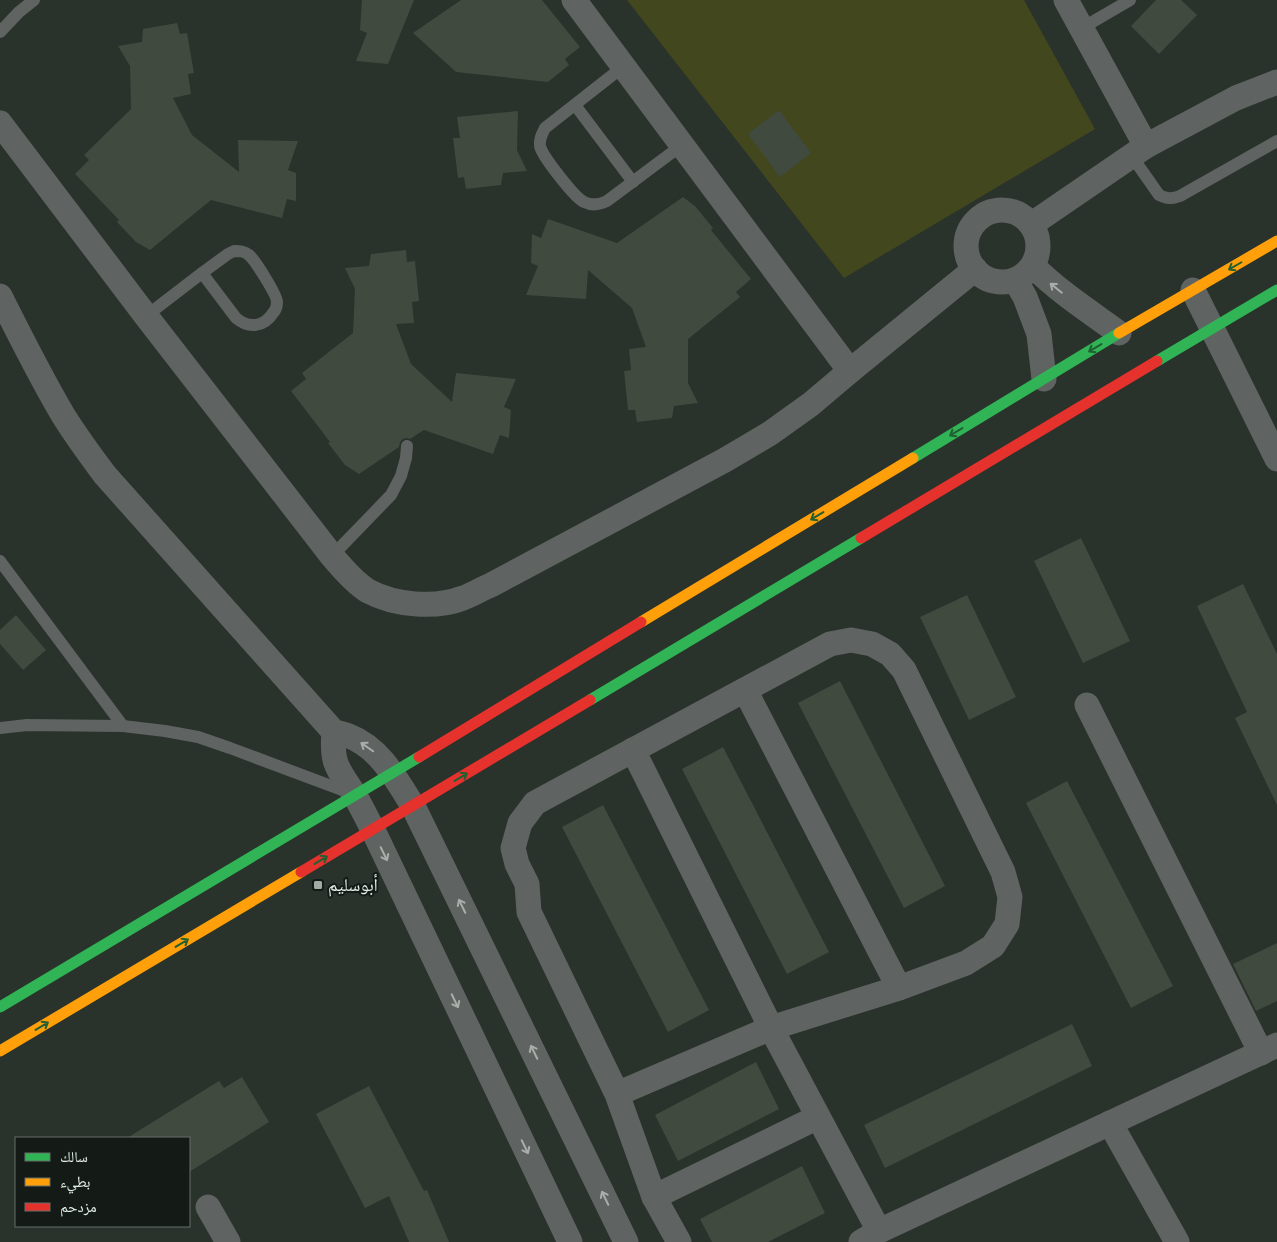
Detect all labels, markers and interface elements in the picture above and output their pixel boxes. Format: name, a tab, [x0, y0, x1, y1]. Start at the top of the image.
one-way arrow	[1228, 261, 1242, 271]
one-way arrow	[1050, 282, 1063, 293]
one-way arrow	[1088, 344, 1102, 354]
one-way arrow	[949, 428, 963, 438]
one-way arrow	[810, 512, 824, 522]
one-way arrow	[361, 741, 375, 752]
one-way arrow	[454, 772, 468, 782]
one-way arrow	[380, 846, 390, 861]
one-way arrow	[314, 855, 328, 865]
place label: أبوسليم	[328, 872, 378, 897]
marker: أبوسليم	[312, 879, 324, 891]
one-way arrow	[457, 899, 466, 914]
one-way arrow	[174, 938, 188, 948]
one-way arrow	[450, 993, 460, 1008]
one-way arrow	[34, 1021, 48, 1031]
one-way arrow	[528, 1045, 538, 1060]
legend	[15, 1137, 190, 1227]
one-way arrow	[520, 1140, 530, 1155]
text: سالك	[60, 1146, 88, 1166]
text: بطيء	[60, 1171, 90, 1194]
one-way arrow	[600, 1191, 609, 1206]
text: مزدحم	[60, 1196, 97, 1217]

